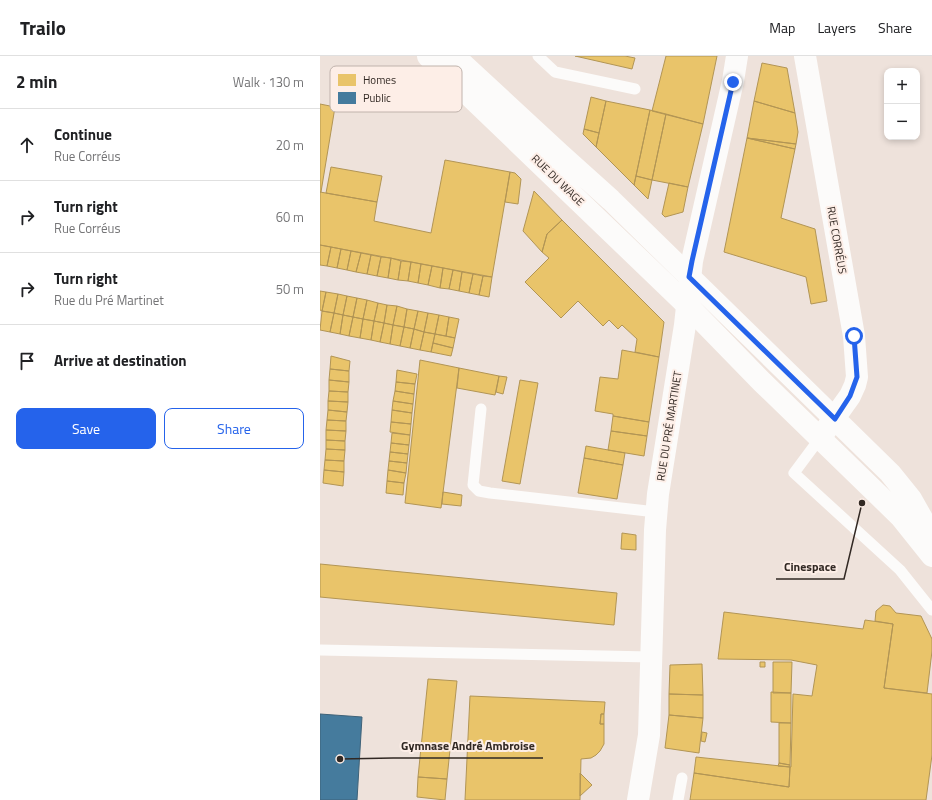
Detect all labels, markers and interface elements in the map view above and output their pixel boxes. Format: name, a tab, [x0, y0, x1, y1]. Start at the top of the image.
text: Trailo	[20, 13, 66, 42]
text: Map	[769, 17, 795, 38]
text: Layers	[817, 17, 856, 38]
text: Share	[878, 17, 912, 38]
legend	[330, 66, 462, 112]
map controls	[884, 68, 920, 140]
button: +	[884, 68, 920, 104]
text: 2 min	[16, 69, 57, 95]
text: Walk · 130 m	[233, 72, 304, 92]
text: Homes	[363, 72, 396, 88]
route end	[724, 73, 742, 91]
text: Public	[363, 90, 391, 106]
button: −	[884, 104, 920, 140]
text: Continue	[54, 123, 112, 146]
icon: ahead	[16, 134, 38, 156]
text: 20 m	[276, 135, 304, 155]
text: Rue Corréus	[54, 146, 120, 166]
street label: RUE DU WAGE	[528, 151, 588, 209]
text: Turn right	[54, 195, 118, 218]
street label: RUE CORRÉUS	[823, 205, 851, 275]
icon: right	[16, 206, 38, 228]
text: 60 m	[276, 207, 304, 227]
text: Rue Corréus	[54, 218, 120, 238]
text: Turn right	[54, 267, 118, 290]
icon: right	[16, 278, 38, 300]
text: 50 m	[276, 279, 304, 299]
text: Rue du Pré Martinet	[54, 290, 164, 310]
route start	[845, 327, 863, 345]
text: Arrive at destination	[54, 349, 187, 372]
icon: arrive	[16, 350, 38, 372]
street label: RUE DU PRÉ MARTINET	[652, 370, 686, 482]
button: Save	[16, 408, 156, 449]
button: Share	[164, 408, 304, 449]
callout: Cinespace	[776, 555, 844, 579]
text: Cinespace	[784, 557, 836, 576]
callout: Gymnase André Ambroise	[393, 734, 543, 758]
text: Gymnase André Ambroise	[401, 736, 535, 755]

